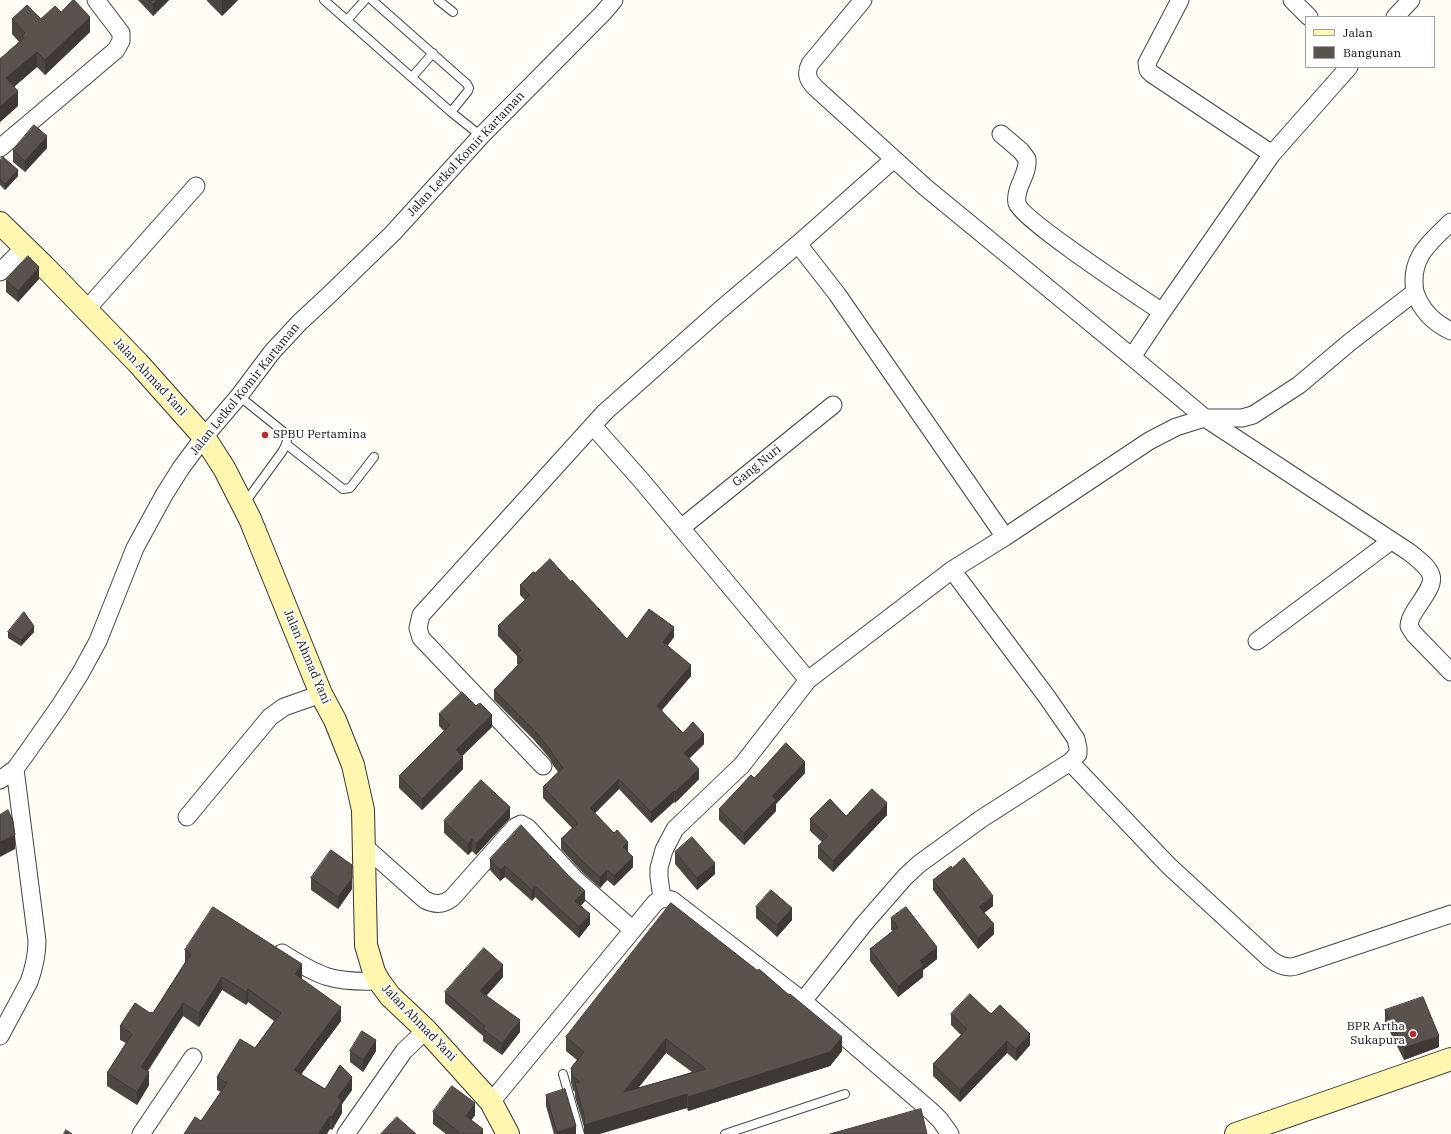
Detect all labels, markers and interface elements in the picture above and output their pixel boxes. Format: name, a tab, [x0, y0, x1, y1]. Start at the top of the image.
legend	[1305, 16, 1435, 68]
text: Jalan	[1343, 25, 1373, 40]
text: Bangunan	[1343, 45, 1401, 60]
street label: Jalan Letkol Komir Kartaman	[404, 89, 528, 219]
street label: Jalan Letkol Komir Kartaman	[187, 320, 303, 458]
street label: Jalan Ahmad Yani	[110, 335, 190, 419]
place label: SPBU Pertamina	[273, 428, 367, 442]
marker: SPBU Pertamina	[260, 430, 270, 440]
street label: Gang Nuri	[730, 442, 784, 490]
street label: Jalan Ahmad Yani	[281, 608, 333, 706]
street label: Jalan Ahmad Yani	[379, 982, 459, 1064]
place label: BPR Artha Sukapura	[1347, 1020, 1405, 1048]
marker: BPR Artha Sukapura	[1408, 1029, 1418, 1039]

